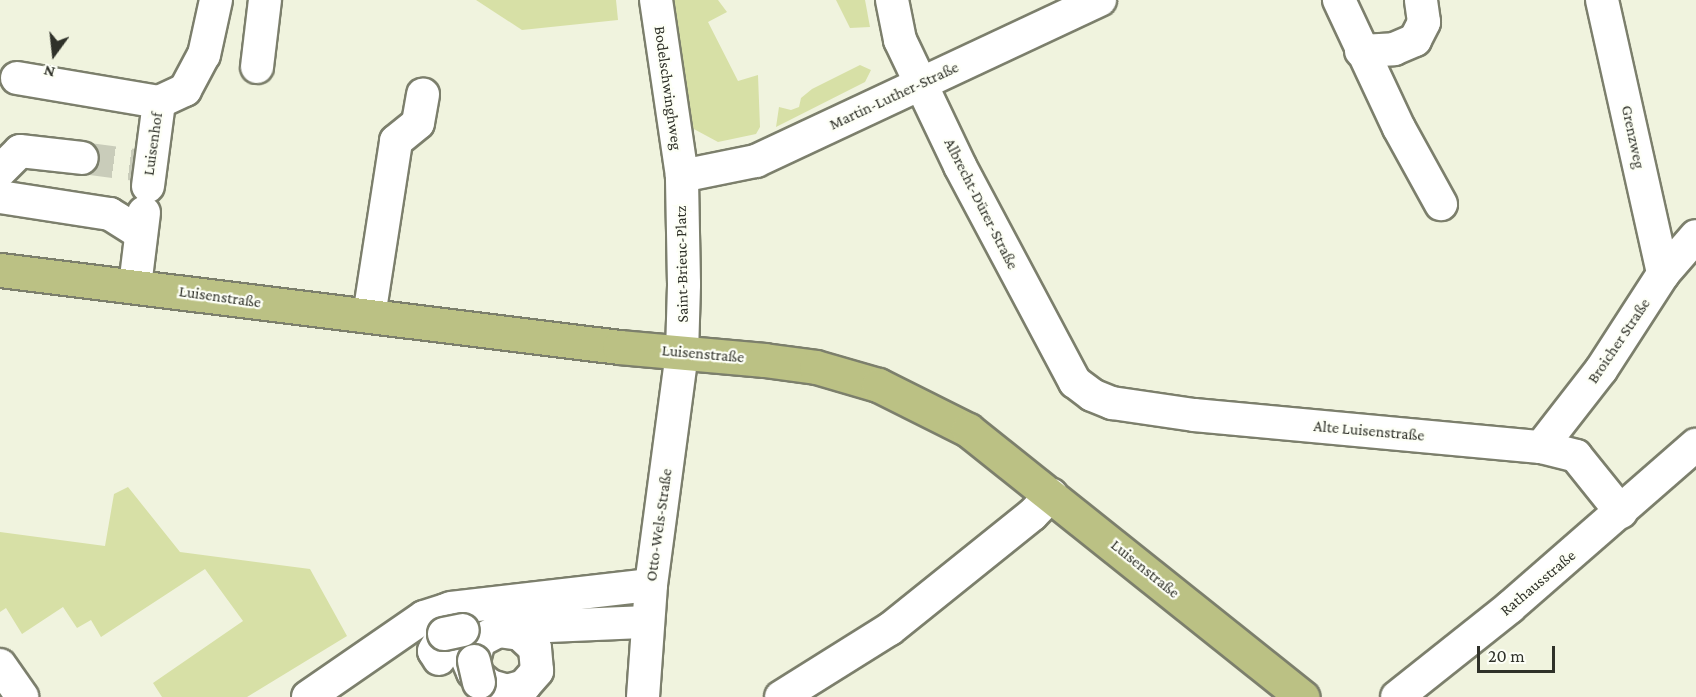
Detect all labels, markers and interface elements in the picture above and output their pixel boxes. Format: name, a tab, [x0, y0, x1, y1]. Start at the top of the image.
north arrow	[24, 24, 84, 84]
street label: Bodelschwinghweg	[650, 25, 686, 151]
street label: Martin-Luther-Straße	[826, 58, 962, 134]
text: N	[42, 62, 57, 81]
street label: Grenzweg	[1617, 104, 1649, 170]
street label: Luisenhof	[139, 111, 167, 177]
street label: Albrecht-Dürer-Straße	[940, 135, 1022, 273]
street label: Saint-Brieuc-Platz	[671, 205, 693, 323]
street label: Luisenstraße	[178, 282, 262, 312]
street label: Broicher Straße	[1583, 295, 1655, 387]
street label: Luisenstraße	[661, 341, 745, 367]
street label: Alte Luisenstraße	[1313, 417, 1425, 445]
street label: Otto-Wels-Straße	[642, 467, 676, 583]
street label: Luisenstraße	[1107, 536, 1183, 602]
street label: Rathausstraße	[1496, 546, 1580, 620]
scale bar	[1480, 634, 1558, 672]
text: 20 m	[1488, 646, 1525, 666]

